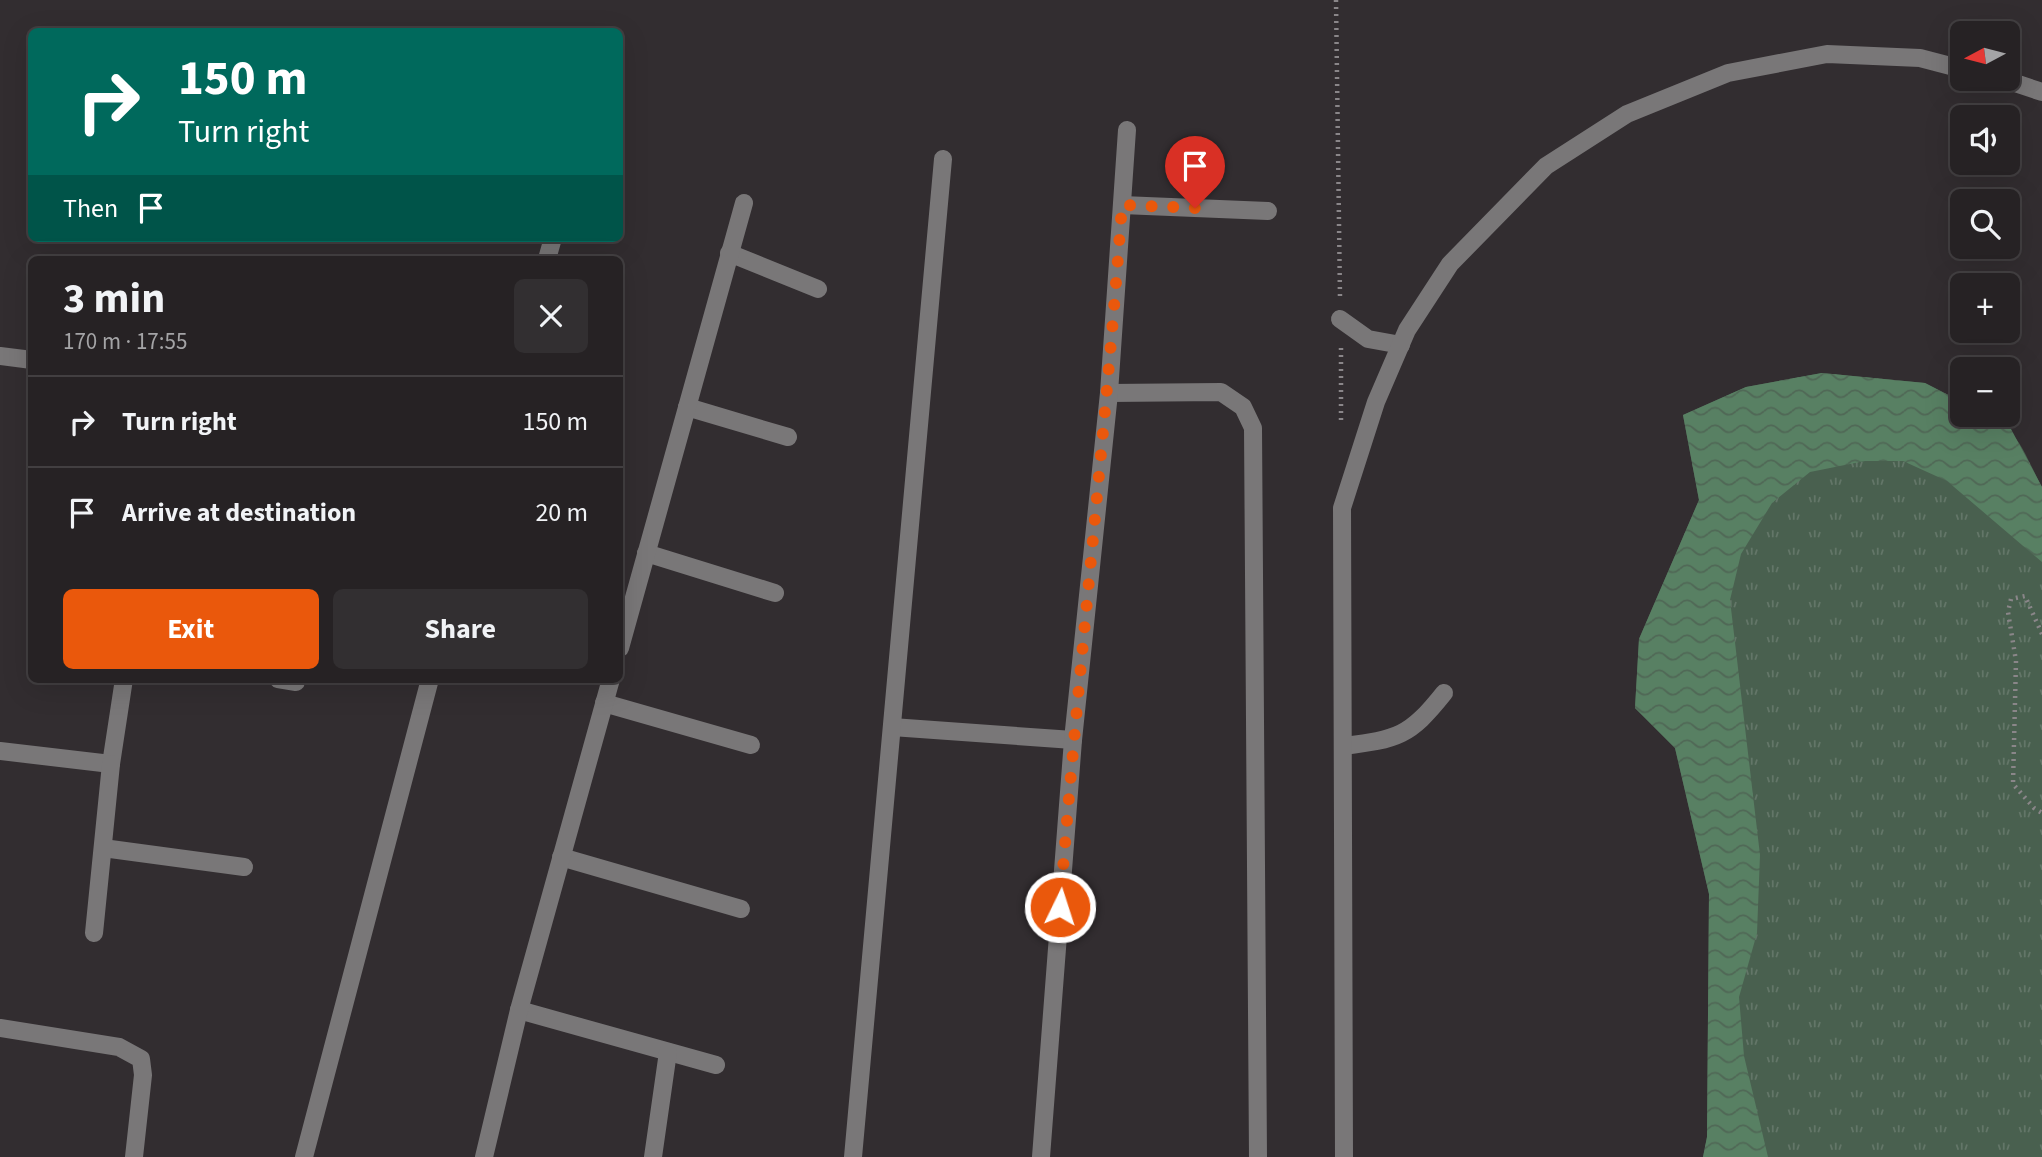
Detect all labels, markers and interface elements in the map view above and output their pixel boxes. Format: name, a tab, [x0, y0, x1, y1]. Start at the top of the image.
north arrow	[1950, 21, 2020, 91]
map controls	[1950, 21, 2020, 427]
text: 150 m	[178, 44, 307, 114]
icon: right	[63, 56, 154, 147]
button: sound	[1950, 105, 2020, 175]
text: Turn right	[178, 109, 309, 155]
pin	[1165, 136, 1225, 208]
icon: arrive	[1176, 147, 1214, 185]
icon: arrive	[132, 189, 170, 227]
button: search	[1950, 189, 2020, 259]
text: Then	[63, 190, 118, 227]
text: 3 min	[63, 269, 165, 329]
button: +	[1950, 273, 2020, 343]
button: close	[514, 279, 588, 353]
text: 170 m · 17:55	[63, 325, 187, 358]
button: −	[1950, 357, 2020, 427]
icon: right	[63, 403, 101, 441]
text: Turn right	[122, 403, 237, 440]
text: 150 m	[522, 403, 588, 440]
icon: arrive	[63, 494, 101, 532]
text: Arrive at destination	[122, 494, 356, 531]
text: 20 m	[535, 494, 588, 531]
button: Exit	[63, 589, 319, 669]
button: Share	[333, 589, 588, 669]
position arrow	[1023, 870, 1097, 944]

